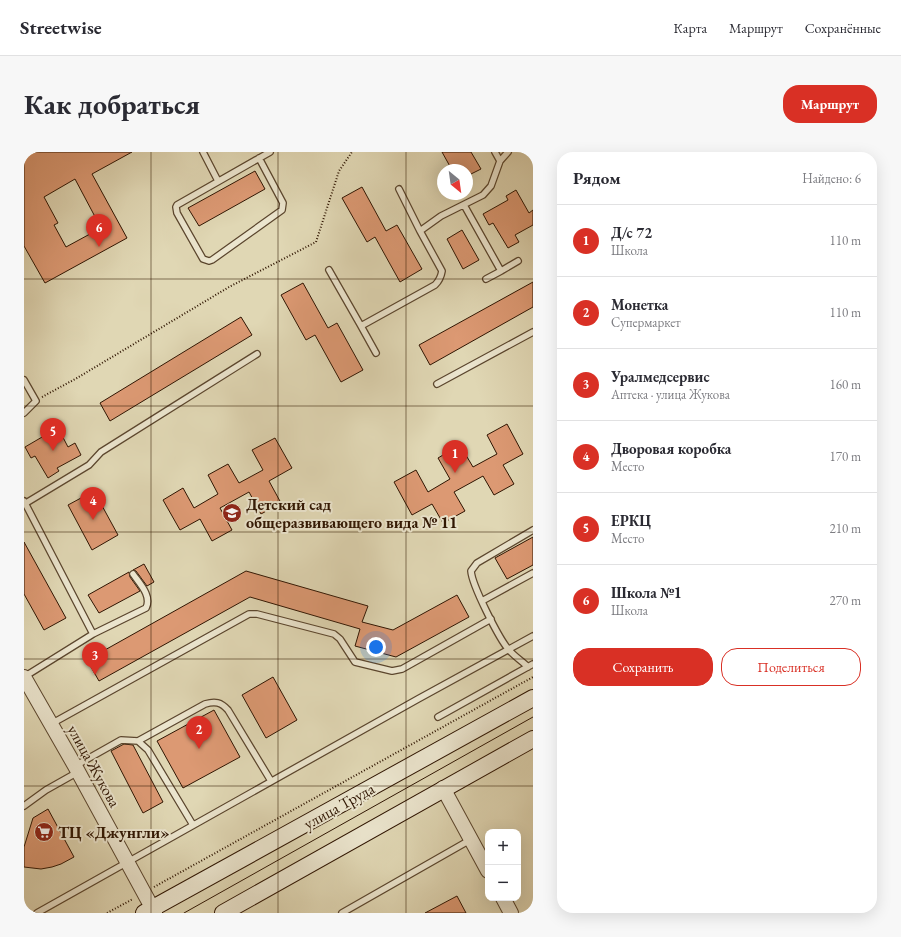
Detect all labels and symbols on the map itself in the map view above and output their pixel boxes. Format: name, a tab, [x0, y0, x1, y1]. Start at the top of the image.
north arrow	[437, 164, 473, 200]
pin: 6	[86, 214, 112, 247]
pin: 5	[40, 418, 66, 451]
pin: 1	[442, 440, 468, 473]
pin: 4	[80, 487, 106, 520]
place label: Детский сад общеразвивающего вида № 11	[246, 494, 457, 533]
school or university icon: Детский сад общеразвивающего вида № 11	[221, 502, 243, 524]
your location	[366, 637, 386, 657]
pin: 3	[82, 642, 108, 675]
pin: 2	[186, 716, 212, 749]
street label: улица Жукова	[63, 721, 126, 811]
street label: улица Труда	[300, 778, 379, 834]
supermarket icon: ТЦ «Джунгли»	[33, 821, 55, 843]
place label: ТЦ «Джунгли»	[58, 822, 170, 843]

